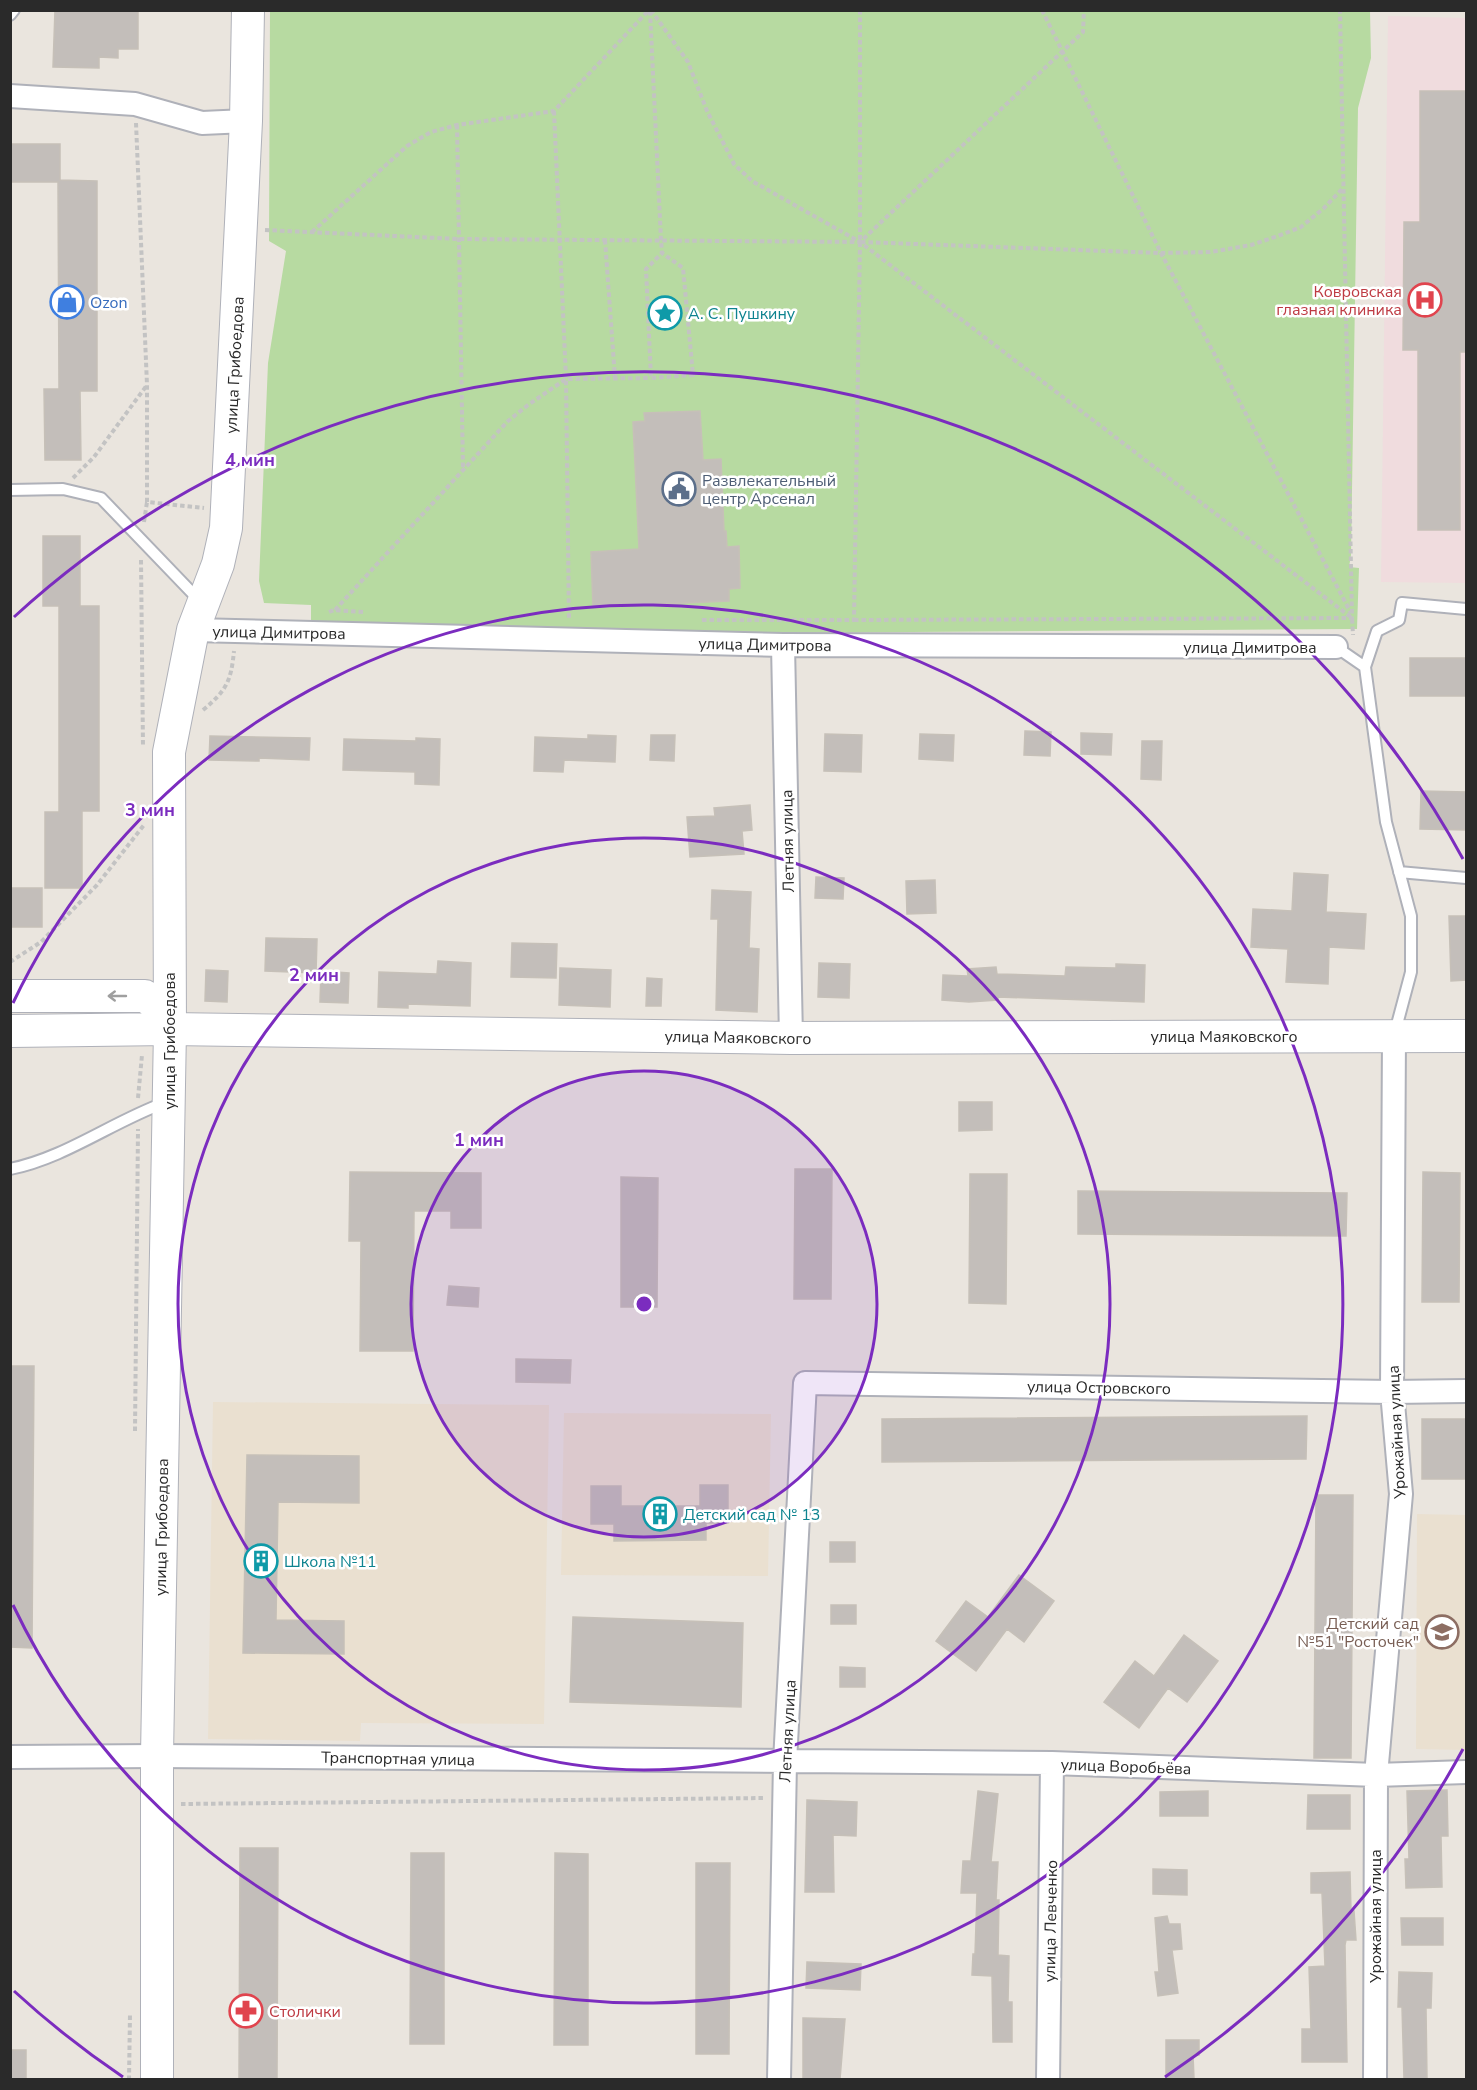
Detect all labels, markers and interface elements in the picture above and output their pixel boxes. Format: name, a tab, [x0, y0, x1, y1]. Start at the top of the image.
place label: Ковровская глазная клиника	[1276, 281, 1402, 321]
hospital icon: Ковровская глазная клиника	[1407, 282, 1443, 318]
shop icon: Ozon	[49, 284, 85, 320]
place label: Ozon	[90, 292, 128, 314]
place icon: А. С. Пушкину	[647, 295, 683, 331]
street label: улица Грибоедова	[220, 296, 250, 434]
place label: А. С. Пушкину	[688, 303, 796, 325]
text: 4 мин	[225, 448, 275, 472]
place label: Развлекательный центр Арсенал	[702, 470, 836, 510]
public building icon: Развлекательный центр Арсенал	[661, 471, 697, 507]
street label: улица Димитрова	[212, 621, 346, 645]
street label: улица Димитрова	[698, 633, 832, 657]
street label: улица Димитрова	[1183, 637, 1317, 659]
street label: Летняя улица	[776, 789, 800, 893]
text: 3 мин	[125, 798, 175, 822]
text: 2 мин	[289, 963, 339, 987]
street label: улица Грибоедова	[159, 972, 181, 1110]
one-way arrow	[107, 990, 127, 1002]
street label: улица Маяковского	[664, 1026, 812, 1050]
street label: улица Маяковского	[1151, 1026, 1297, 1048]
text: 1 мин	[454, 1128, 504, 1152]
centre of rings	[634, 1294, 654, 1314]
street label: Урожайная улица	[1383, 1364, 1412, 1500]
street label: улица Островского	[1027, 1376, 1171, 1400]
street label: улица Грибоедова	[150, 1458, 174, 1596]
building icon: Детский сад № 13	[642, 1496, 678, 1532]
place label: Детский сад № 13	[683, 1504, 820, 1526]
building icon: Школа №11	[243, 1543, 279, 1579]
place label: Школа №11	[284, 1551, 377, 1573]
place label: Детский сад №51 "Росточек"	[1297, 1613, 1420, 1653]
school or university icon: Детский сад №51 "Росточек"	[1424, 1614, 1460, 1650]
street label: Летняя улица	[774, 1679, 802, 1783]
street label: Транспортная улица	[321, 1747, 475, 1771]
street label: улица Воробьёва	[1060, 1754, 1192, 1780]
street label: Урожайная улица	[1365, 1849, 1387, 1984]
street label: улица Левченко	[1039, 1860, 1063, 1982]
pharmacy icon: Столички	[228, 1993, 264, 2029]
place label: Столички	[269, 2001, 341, 2023]

